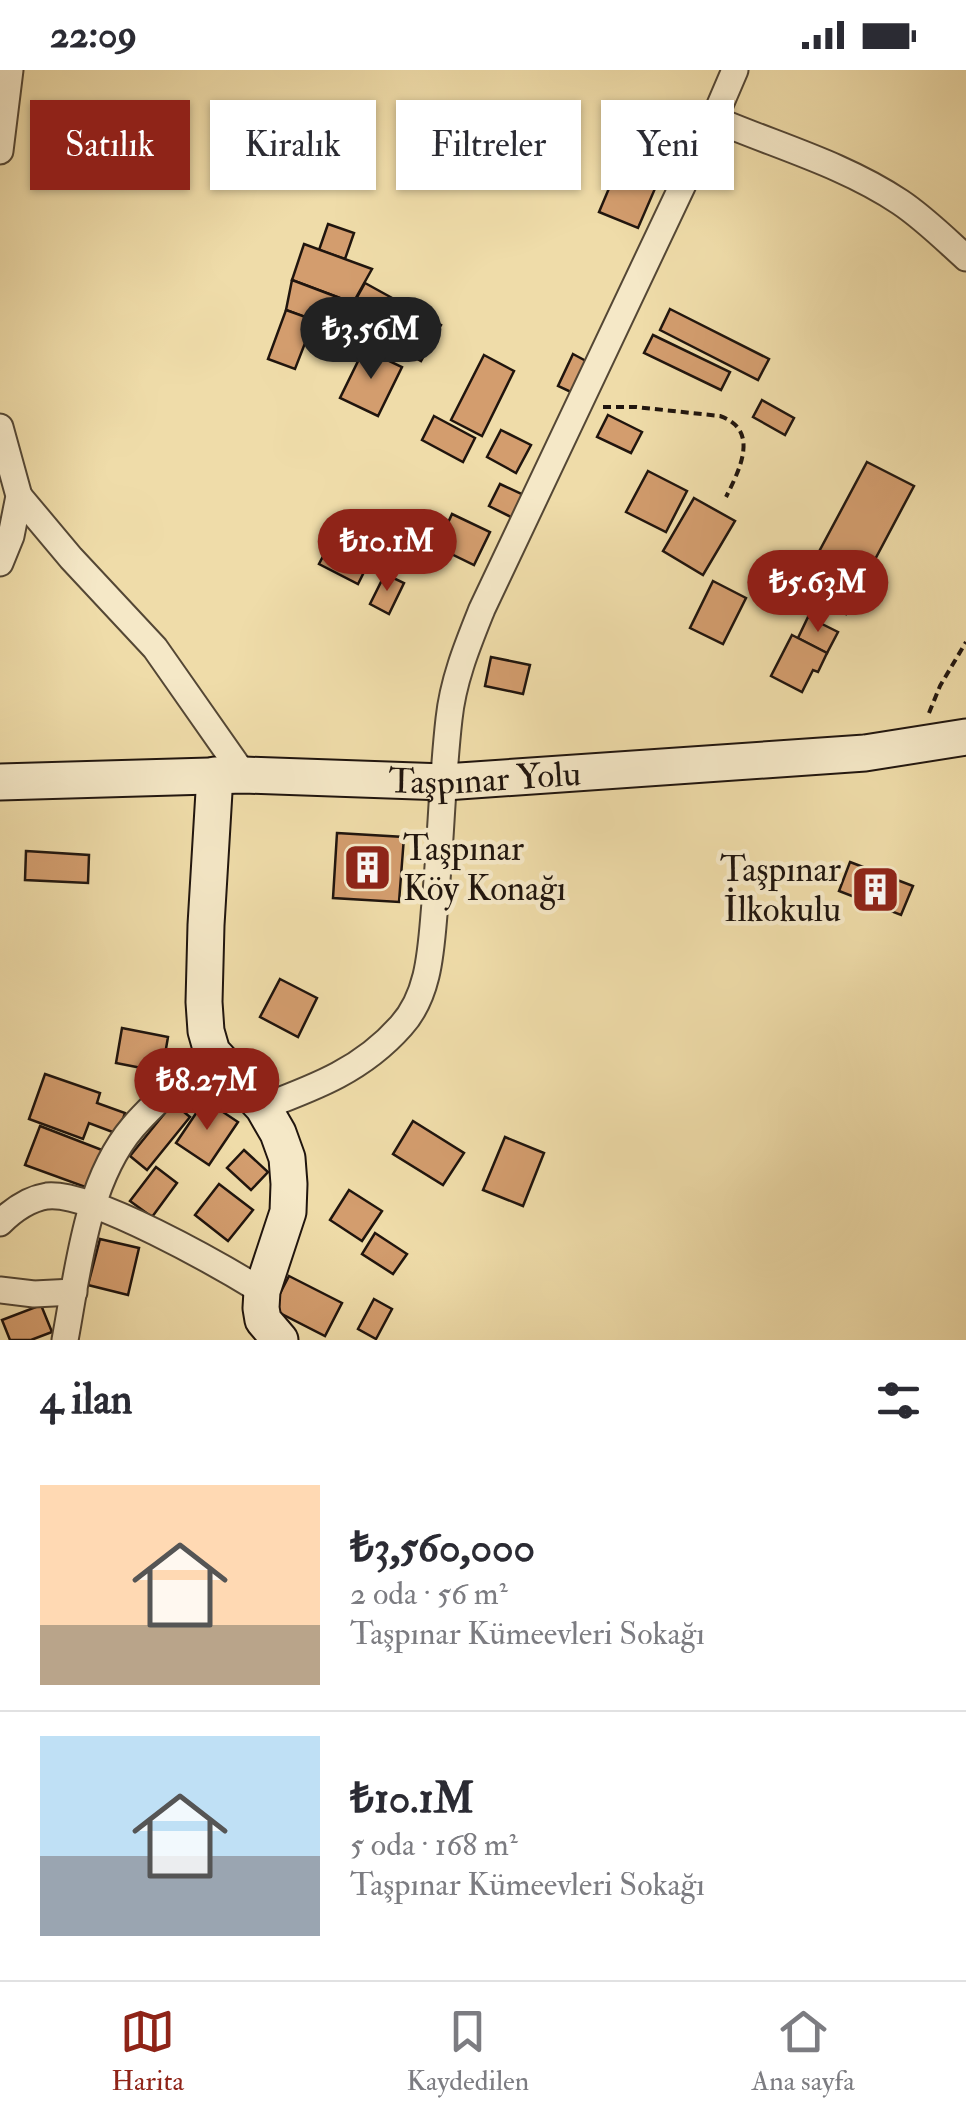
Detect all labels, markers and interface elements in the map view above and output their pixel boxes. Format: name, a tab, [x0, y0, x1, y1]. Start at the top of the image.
text: 22:09	[50, 11, 137, 59]
chip: Satılık	[30, 100, 190, 190]
chip: Kiralık	[210, 100, 376, 190]
chip: Filtreler	[396, 100, 581, 190]
chip: Yeni	[601, 100, 734, 190]
pin: ₺3.56M	[290, 297, 452, 382]
text: ₺3.56M	[322, 309, 420, 349]
pin: ₺10.1M	[306, 509, 468, 594]
text: ₺10.1M	[340, 521, 434, 561]
pin: ₺5.63M	[737, 550, 899, 635]
text: ₺5.63M	[769, 562, 867, 602]
street label: Taşpınar Yolu	[388, 752, 582, 806]
place label: Taşpınar Köy Konağı	[403, 827, 566, 911]
building icon: Taşpınar Köy Konağı	[342, 842, 394, 894]
place label: Taşpınar İlkokulu	[720, 848, 841, 932]
building icon: Taşpınar İlkokulu	[850, 863, 902, 915]
pin: ₺8.27M	[126, 1048, 288, 1133]
text: ₺8.27M	[156, 1060, 258, 1100]
icon: filters	[871, 1373, 926, 1428]
text: 4 ilan	[40, 1374, 132, 1426]
text: ₺3,560,000	[350, 1522, 535, 1574]
icon: home	[120, 1525, 240, 1645]
text: 2 oda · 56 m²	[350, 1574, 508, 1614]
text: Taşpınar Kümeevleri Sokağı	[350, 1614, 705, 1654]
text: ₺10.1M	[350, 1773, 474, 1825]
icon: home	[120, 1776, 240, 1896]
text: 5 oda · 168 m²	[350, 1825, 518, 1865]
text: Taşpınar Kümeevleri Sokağı	[350, 1865, 705, 1905]
tab: Harita	[111, 2004, 184, 2099]
tab: Kaydedilen	[406, 2004, 529, 2099]
tab: Ana sayfa	[751, 2004, 855, 2099]

